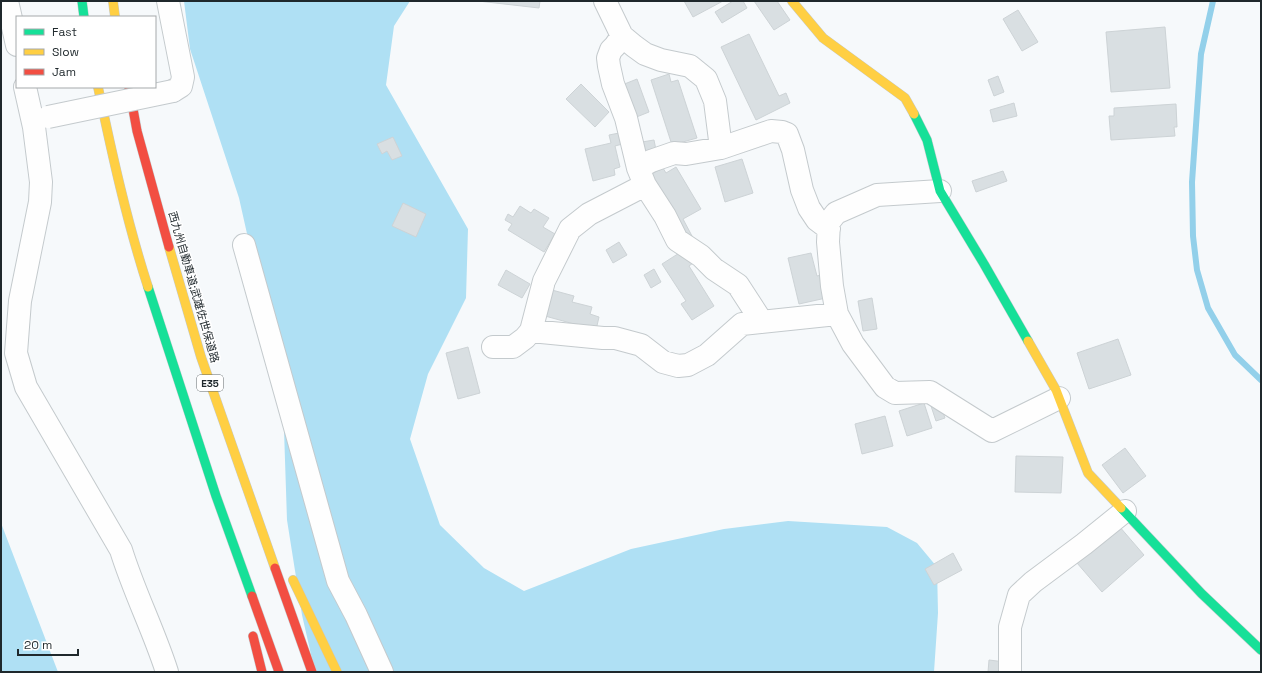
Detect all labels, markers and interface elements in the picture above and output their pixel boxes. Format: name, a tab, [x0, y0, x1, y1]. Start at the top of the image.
legend	[16, 16, 156, 88]
text: Fast	[52, 24, 77, 40]
text: Slow	[52, 44, 79, 60]
text: Jam	[52, 64, 76, 80]
street label: 西九州自動車道;武雄佐世保道路	[166, 210, 222, 364]
road number: E35	[197, 375, 223, 391]
scale bar	[18, 631, 78, 657]
text: 20 m	[24, 637, 52, 653]

